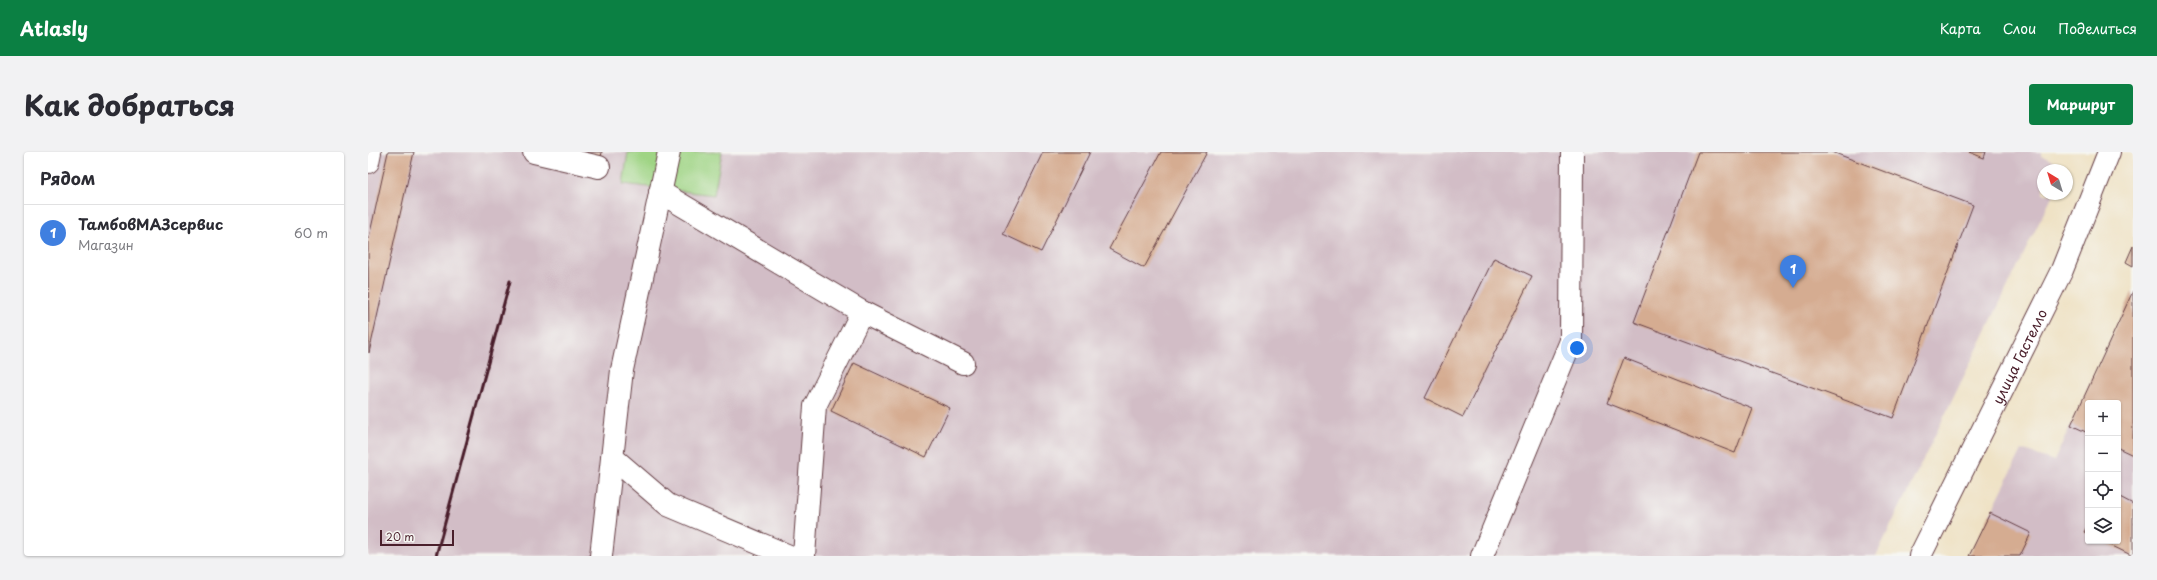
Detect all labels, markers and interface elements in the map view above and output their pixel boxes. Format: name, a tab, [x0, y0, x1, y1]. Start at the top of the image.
text: Atlasly	[20, 14, 88, 42]
text: Карта	[1940, 18, 1981, 39]
text: Слои	[2003, 18, 2036, 39]
text: Поделиться	[2058, 18, 2137, 39]
text: Как добраться	[24, 83, 235, 126]
button: Маршрут	[2029, 84, 2133, 125]
north arrow	[2037, 164, 2073, 200]
text: Рядом	[40, 165, 95, 191]
text: ТамбовМАЗсервис	[78, 212, 223, 235]
text: 1	[50, 223, 56, 242]
text: 60 m	[294, 223, 328, 242]
text: Магазин	[78, 235, 134, 254]
pin: 1	[1780, 255, 1806, 288]
street label: улица Гастелло	[1987, 305, 2052, 408]
your location	[1567, 338, 1587, 358]
map controls	[2085, 400, 2121, 544]
button: +	[2085, 400, 2121, 436]
button: −	[2085, 436, 2121, 472]
button: locate	[2085, 472, 2121, 508]
button: layers	[2085, 508, 2121, 544]
scale bar	[380, 528, 454, 547]
text: 20 m	[386, 528, 414, 545]

